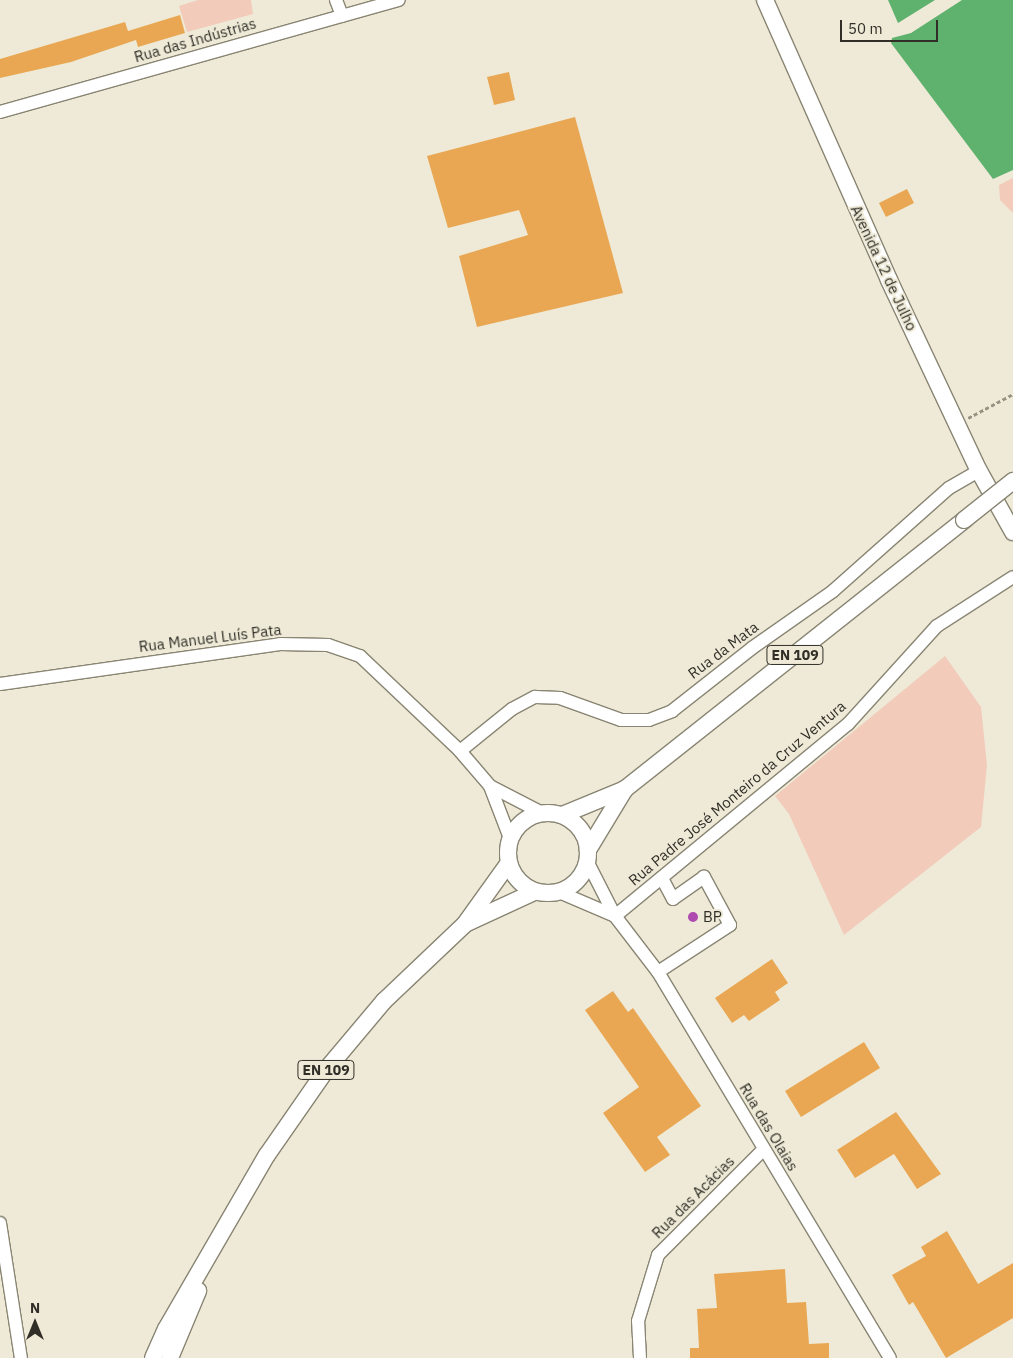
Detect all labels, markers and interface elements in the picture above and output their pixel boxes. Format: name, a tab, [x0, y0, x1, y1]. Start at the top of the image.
scale bar	[843, 10, 940, 42]
street label: Rua das Indústrias	[132, 14, 258, 66]
text: 50 m	[848, 19, 883, 38]
street label: Avenida 12 de Julho	[847, 202, 921, 334]
street label: Rua da Mata	[684, 618, 762, 682]
street label: Rua Manuel Luís Pata	[138, 620, 282, 656]
road number: EN 109	[766, 644, 824, 666]
street label: Rua Padre José Monteiro da Cruz Ventura	[625, 697, 849, 889]
place label: BP	[703, 908, 722, 926]
marker: BP	[687, 911, 699, 923]
road number: EN 109	[297, 1058, 355, 1082]
street label: Rua das Olaias	[736, 1080, 802, 1174]
street label: Rua das Acácias	[648, 1152, 738, 1242]
north arrow	[10, 1298, 60, 1348]
text: N	[30, 1299, 40, 1317]

